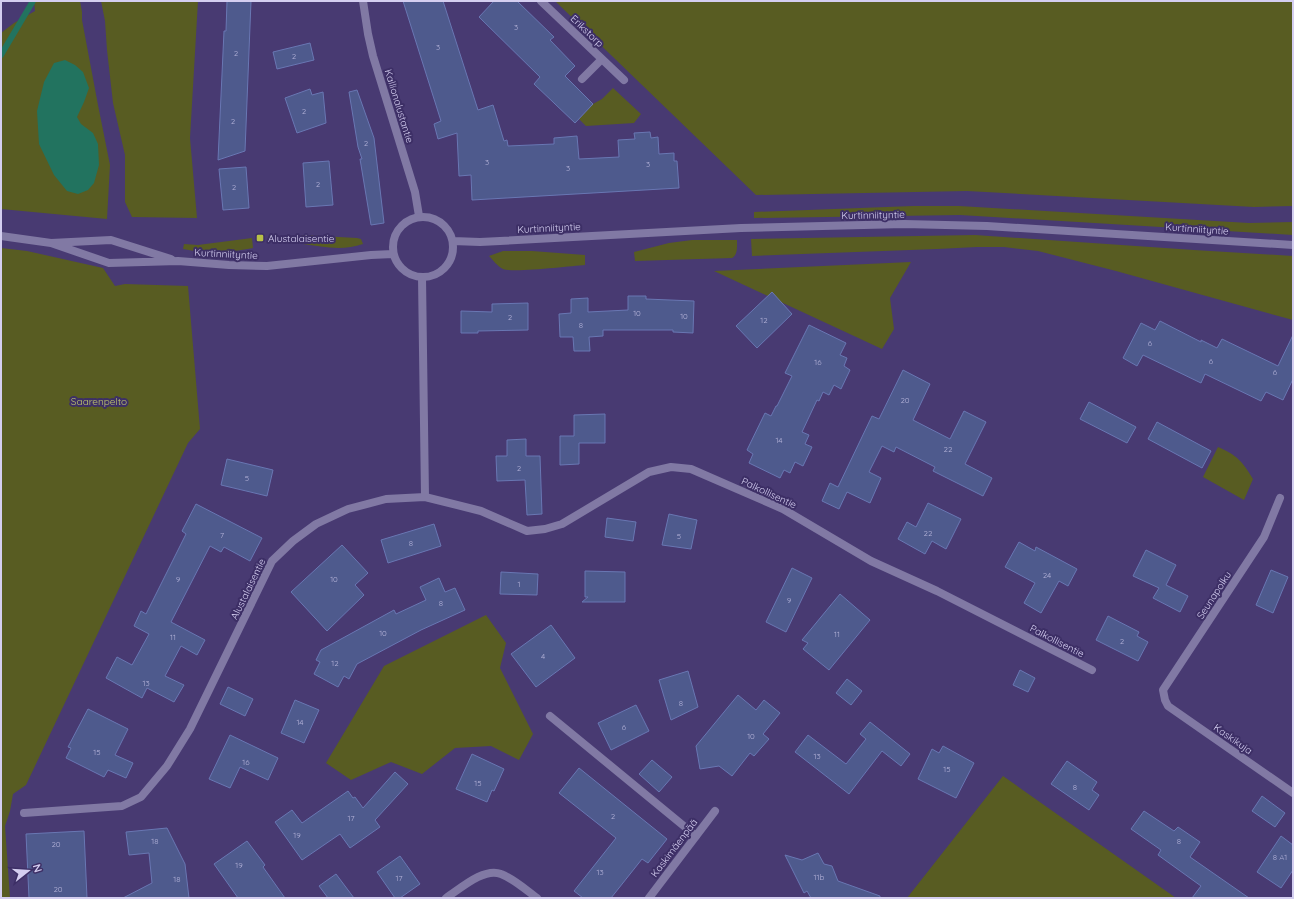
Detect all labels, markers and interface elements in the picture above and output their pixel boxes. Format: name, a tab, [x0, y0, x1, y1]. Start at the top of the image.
street label: Erikstorp	[568, 12, 606, 50]
house number: 3	[514, 22, 518, 32]
house number: 3	[436, 42, 440, 52]
house number: 2	[234, 48, 239, 58]
house number: 2	[292, 51, 297, 61]
street label: Kallionalustantie	[382, 68, 416, 145]
house number: 2	[302, 106, 307, 116]
house number: 2	[231, 116, 236, 126]
house number: 2	[364, 138, 369, 148]
house number: 3	[485, 157, 489, 167]
house number: 3	[646, 159, 650, 169]
house number: 3	[566, 163, 570, 173]
house number: 2	[316, 179, 321, 189]
house number: 2	[232, 182, 237, 192]
street label: Kurtinniityntie	[841, 208, 905, 222]
street label: Kurtinniityntie	[517, 220, 581, 236]
street label: Kurtinniityntie	[1165, 220, 1230, 238]
place label: Alustalaisentie	[268, 232, 335, 245]
marker: Alustalaisentie	[255, 233, 265, 243]
street label: Kurtinniityntie	[194, 246, 258, 262]
house number: 10	[633, 308, 641, 318]
house number: 10	[680, 311, 688, 321]
house number: 2	[508, 312, 513, 322]
house number: 12	[760, 315, 768, 325]
house number: 8	[579, 320, 583, 330]
house number: 6	[1148, 338, 1153, 348]
house number: 6	[1209, 356, 1214, 366]
house number: 16	[814, 357, 822, 367]
house number: 6	[1273, 367, 1278, 377]
park label: Saarenpelto	[71, 395, 127, 408]
house number: 20	[900, 395, 910, 405]
house number: 14	[775, 435, 783, 445]
house number: 22	[944, 444, 953, 454]
house number: 2	[517, 463, 522, 473]
house number: 5	[245, 473, 249, 483]
street label: Palkollisentie	[739, 475, 799, 512]
house number: 22	[924, 528, 933, 538]
house number: 7	[220, 530, 224, 540]
house number: 5	[677, 531, 681, 541]
house number: 8	[409, 538, 413, 548]
street label: Alustalaisentie	[228, 556, 269, 622]
street label: Seunapolku	[1194, 569, 1234, 621]
house number: 24	[1043, 570, 1051, 580]
house number: 9	[176, 574, 181, 584]
house number: 10	[330, 574, 338, 584]
house number: 1	[518, 579, 521, 589]
house number: 9	[787, 595, 792, 605]
house number: 8	[439, 598, 443, 608]
street label: Palkollisentie	[1028, 622, 1087, 660]
house number: 10	[379, 628, 387, 638]
house number: 11	[834, 629, 840, 639]
house number: 11	[170, 632, 176, 642]
house number: 2	[1120, 636, 1125, 646]
house number: 4	[541, 651, 545, 661]
house number: 12	[331, 658, 339, 668]
house number: 13	[142, 678, 150, 688]
house number: 8	[679, 698, 683, 708]
house number: 14	[296, 717, 304, 727]
street label: Kaskikuja	[1211, 721, 1255, 757]
house number: 6	[622, 722, 627, 732]
house number: 10	[747, 731, 755, 741]
house number: 15	[93, 747, 101, 757]
house number: 13	[813, 751, 821, 761]
house number: 16	[242, 757, 250, 767]
house number: 15	[943, 764, 951, 774]
house number: 15	[474, 778, 482, 788]
house number: 8	[1073, 782, 1077, 792]
house number: 2	[611, 811, 616, 821]
house number: 17	[347, 813, 355, 823]
street label: Kaskimäenpää	[648, 816, 700, 880]
house number: 19	[293, 830, 301, 840]
house number: 18	[151, 836, 159, 846]
house number: 8	[1177, 836, 1181, 846]
house number: 20	[51, 839, 61, 849]
north arrow	[8, 851, 48, 891]
house number: 8 A1	[1273, 852, 1287, 862]
house number: 19	[235, 860, 243, 870]
text: N	[30, 862, 45, 874]
house number: 13	[596, 867, 604, 877]
house number: 11b	[814, 872, 825, 882]
house number: 17	[395, 873, 403, 883]
house number: 18	[173, 874, 181, 884]
house number: 20	[53, 884, 63, 894]

